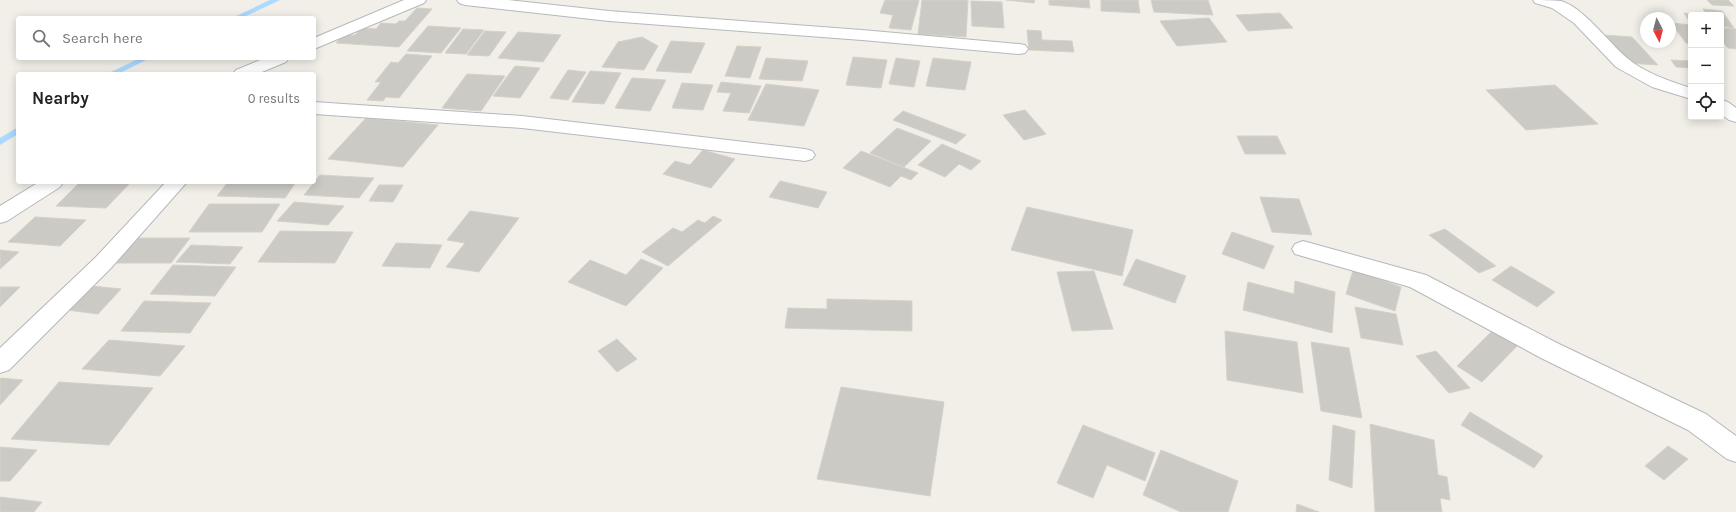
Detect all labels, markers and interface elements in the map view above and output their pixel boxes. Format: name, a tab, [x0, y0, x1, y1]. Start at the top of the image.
north arrow	[1640, 12, 1676, 48]
map controls	[1688, 12, 1724, 120]
button: +	[1688, 12, 1724, 48]
search box	[16, 16, 316, 60]
icon: search	[30, 27, 52, 49]
text: Search here	[62, 29, 143, 47]
button: −	[1688, 48, 1724, 84]
button: locate	[1688, 84, 1724, 120]
text: Nearby	[32, 88, 89, 108]
text: 0 results	[248, 91, 300, 106]

